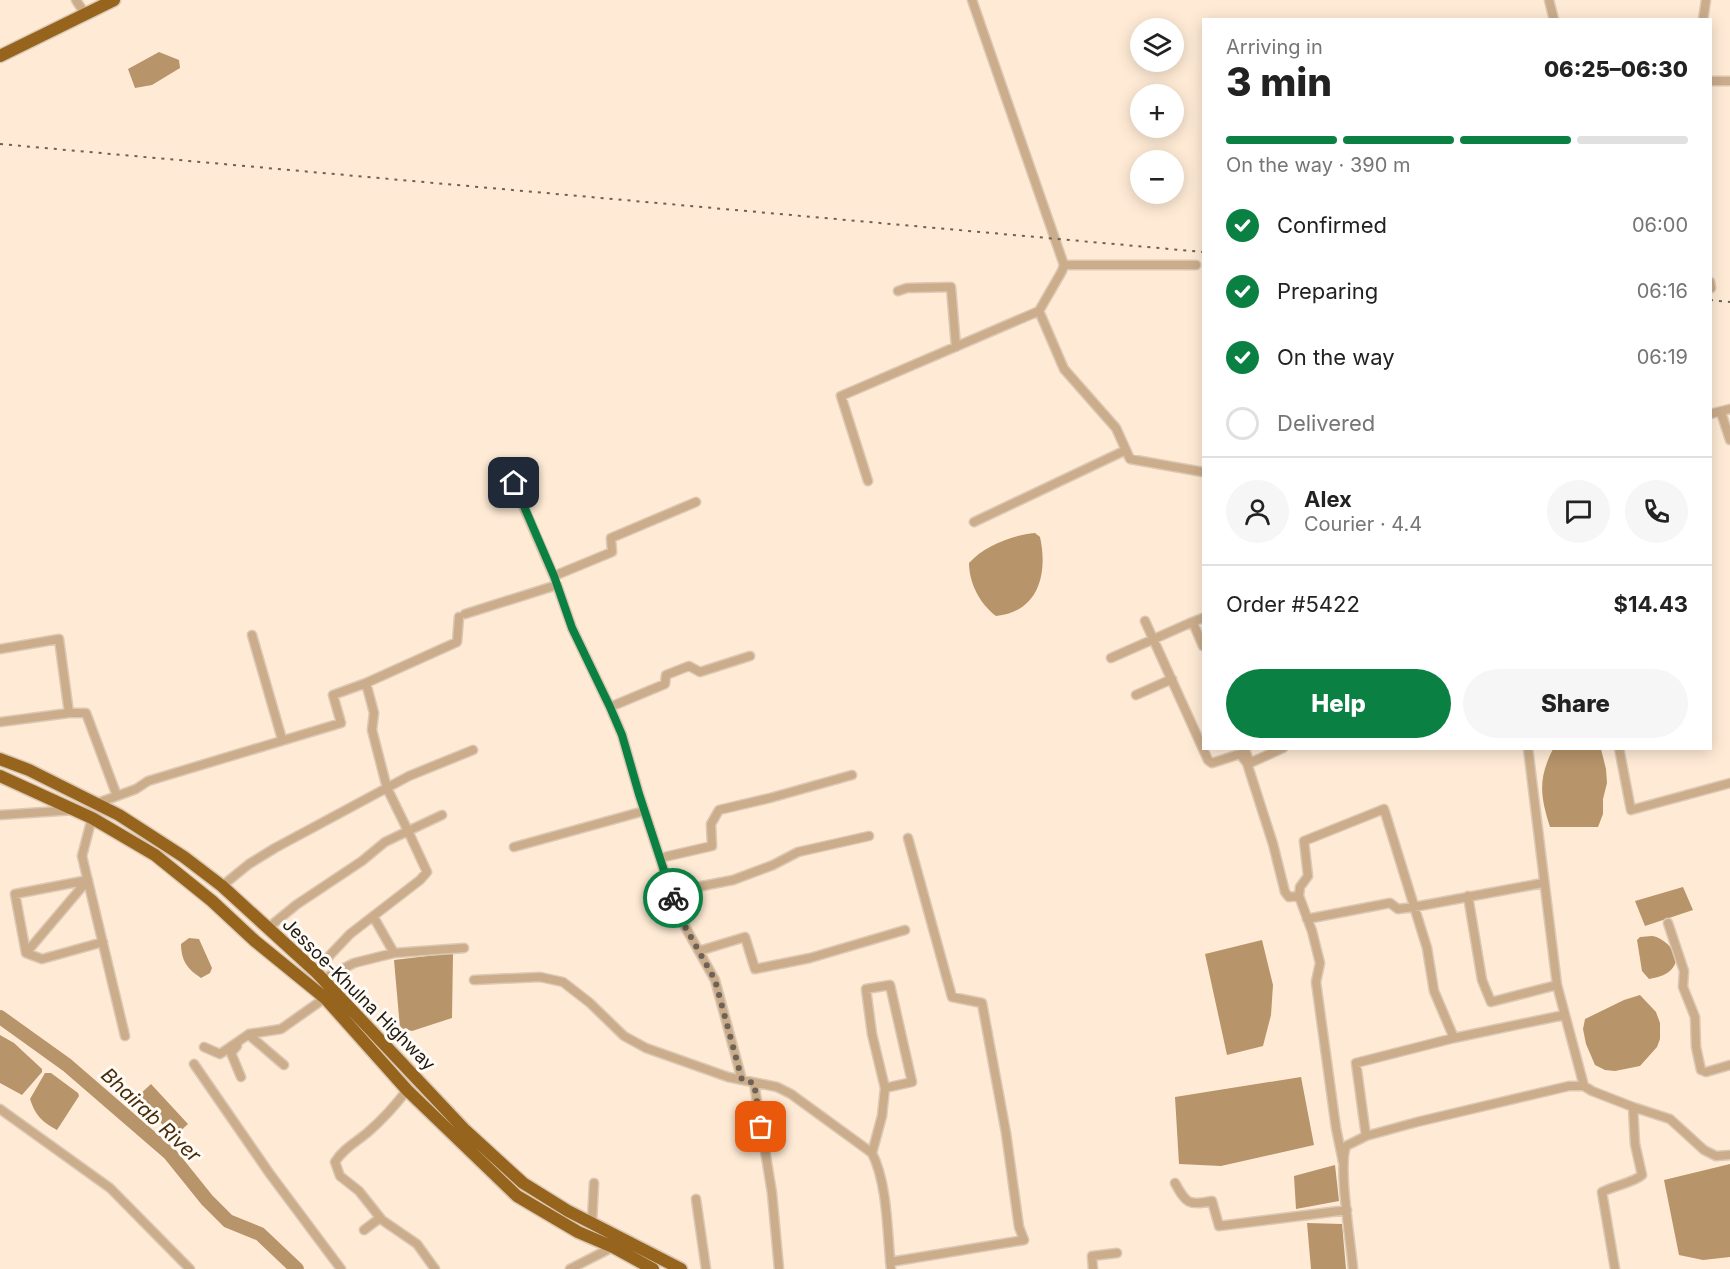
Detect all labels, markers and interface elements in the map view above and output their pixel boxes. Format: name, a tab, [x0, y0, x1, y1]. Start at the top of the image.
map controls	[1130, 18, 1184, 204]
button: layers	[1130, 18, 1184, 72]
text: Arriving in	[1226, 35, 1323, 59]
text: 06:25–06:30	[1544, 56, 1688, 82]
text: 3 min	[1226, 58, 1332, 105]
button: +	[1130, 84, 1184, 138]
button: −	[1130, 150, 1184, 204]
text: On the way · 390 m	[1226, 153, 1410, 177]
icon: check	[1226, 209, 1259, 242]
text: Confirmed	[1277, 212, 1387, 238]
text: 06:00	[1632, 213, 1688, 237]
icon: check	[1226, 275, 1259, 308]
text: Preparing	[1277, 278, 1378, 304]
text: 06:16	[1637, 279, 1688, 303]
icon: check	[1226, 341, 1259, 374]
text: On the way	[1277, 344, 1395, 370]
text: 06:19	[1637, 345, 1688, 369]
text: Delivered	[1277, 410, 1375, 436]
pin	[488, 457, 539, 508]
icon: home	[497, 466, 530, 499]
button: person	[1226, 480, 1289, 543]
button: chat	[1547, 480, 1610, 543]
button: phone	[1625, 480, 1688, 543]
text: Alex	[1304, 486, 1352, 512]
text: Courier · 4.4	[1304, 512, 1422, 536]
text: Order #5422	[1226, 591, 1360, 617]
text: $14.43	[1614, 591, 1688, 617]
button: Help	[1226, 669, 1451, 738]
button: Share	[1463, 669, 1688, 738]
courier	[643, 868, 703, 928]
icon: bike	[657, 882, 690, 915]
street label: Jessoe-Khulna Highway	[278, 913, 440, 1075]
water label: Bhairab River	[96, 1063, 206, 1167]
pin	[735, 1101, 786, 1152]
icon: bag	[744, 1110, 777, 1143]

